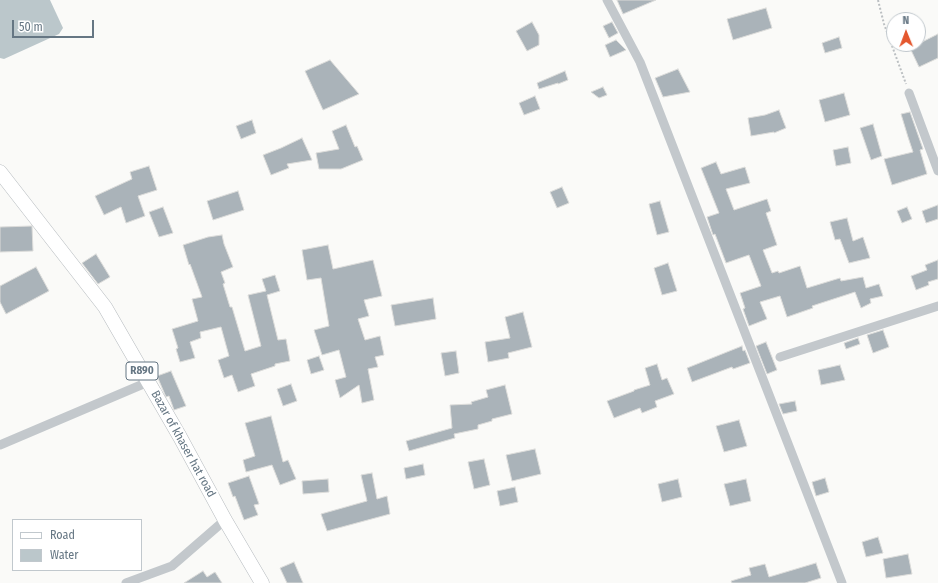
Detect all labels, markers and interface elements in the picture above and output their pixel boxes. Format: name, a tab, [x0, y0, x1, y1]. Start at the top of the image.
scale bar	[14, 12, 96, 38]
north arrow	[886, 12, 926, 52]
text: N	[902, 14, 909, 27]
text: 50 m	[19, 20, 43, 34]
road number: R890	[126, 362, 158, 380]
street label: Bazar of khaser hat road	[148, 388, 218, 500]
legend	[12, 519, 142, 571]
text: Road	[50, 528, 75, 542]
text: Water	[50, 548, 78, 562]

